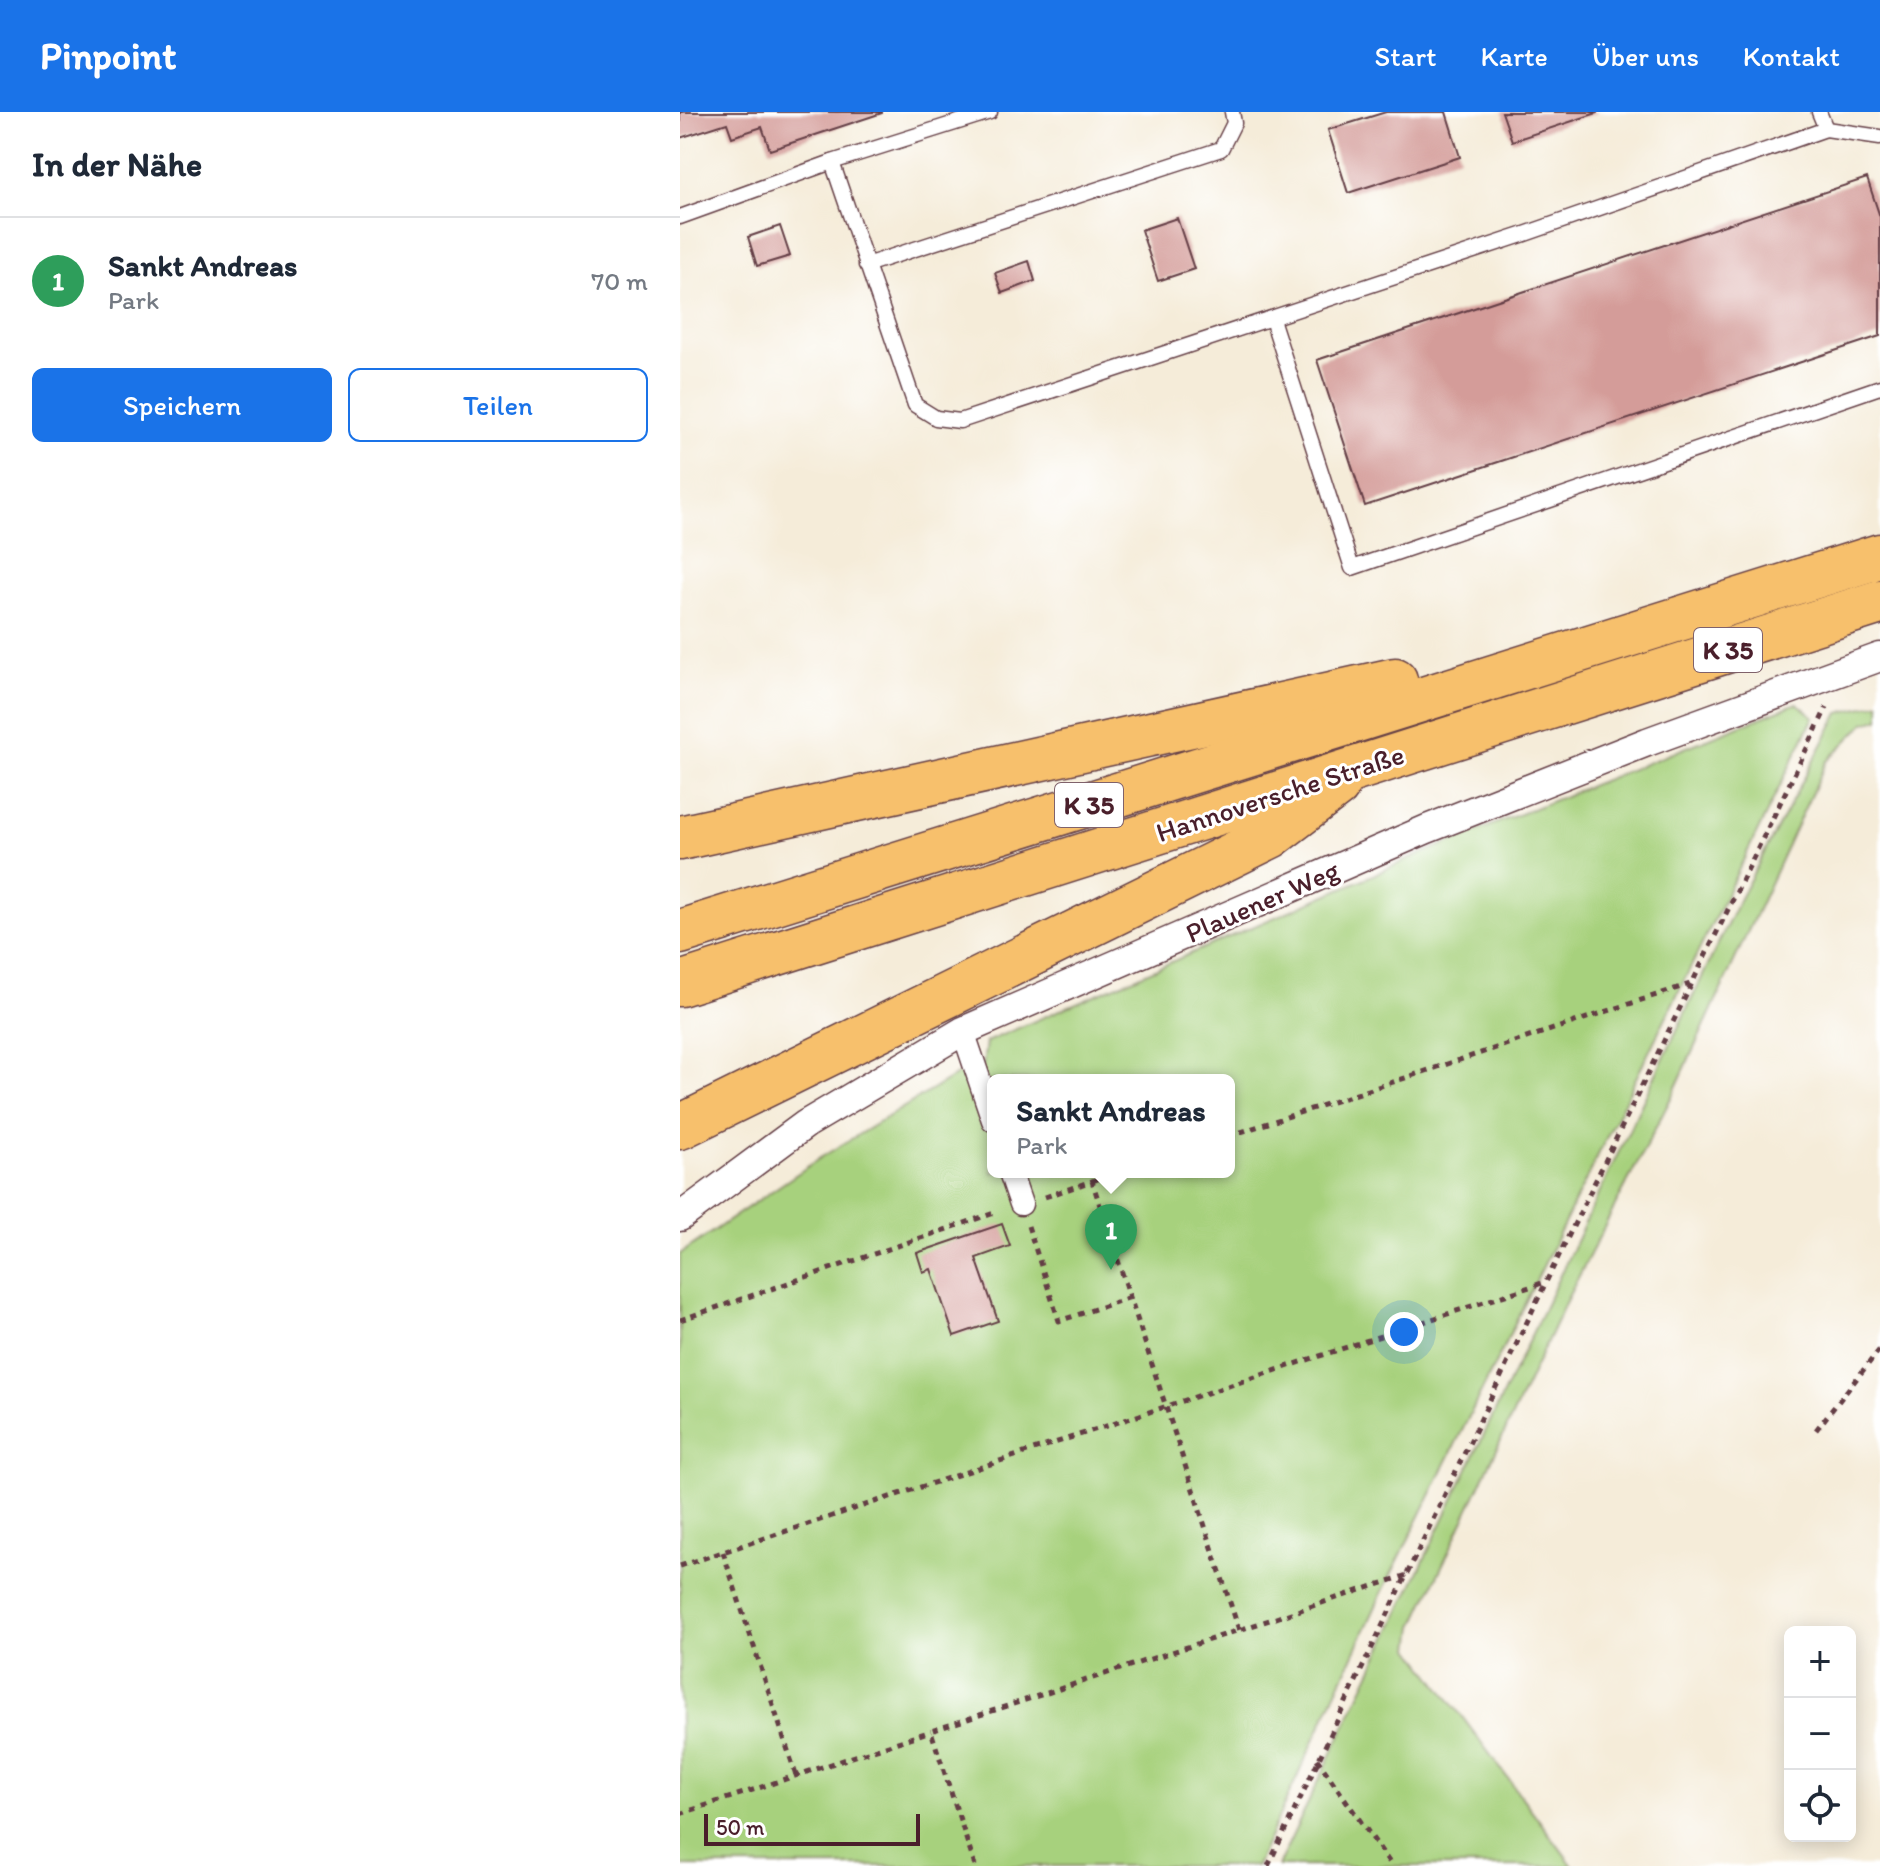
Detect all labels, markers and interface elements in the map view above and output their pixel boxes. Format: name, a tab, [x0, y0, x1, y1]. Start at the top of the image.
text: Pinpoint	[40, 33, 176, 79]
text: Start	[1375, 39, 1437, 73]
text: Karte	[1481, 39, 1548, 73]
text: Über uns	[1592, 39, 1699, 73]
text: Kontakt	[1743, 39, 1840, 73]
text: In der Nähe	[32, 144, 202, 185]
text: Sankt Andreas	[108, 247, 297, 284]
text: 1	[52, 265, 64, 297]
text: 70 m	[591, 265, 648, 297]
text: Park	[108, 284, 159, 316]
button: Speichern	[32, 368, 332, 442]
button: Teilen	[348, 368, 648, 442]
road number: K 35	[1694, 628, 1762, 672]
street label: Hannoversche Straße	[1152, 737, 1408, 849]
road number: K 35	[1055, 783, 1123, 827]
street label: Plauener Weg	[1180, 852, 1345, 950]
popup	[987, 1074, 1235, 1178]
text: Sankt Andreas	[1016, 1092, 1206, 1129]
text: Park	[1016, 1129, 1068, 1161]
pin: 1	[1085, 1204, 1137, 1270]
your location	[1384, 1312, 1424, 1352]
map controls	[1784, 1626, 1856, 1842]
button: +	[1784, 1626, 1856, 1698]
button: −	[1784, 1698, 1856, 1770]
button: locate	[1784, 1770, 1856, 1842]
scale bar	[704, 1810, 920, 1846]
text: 50 m	[716, 1814, 765, 1841]

